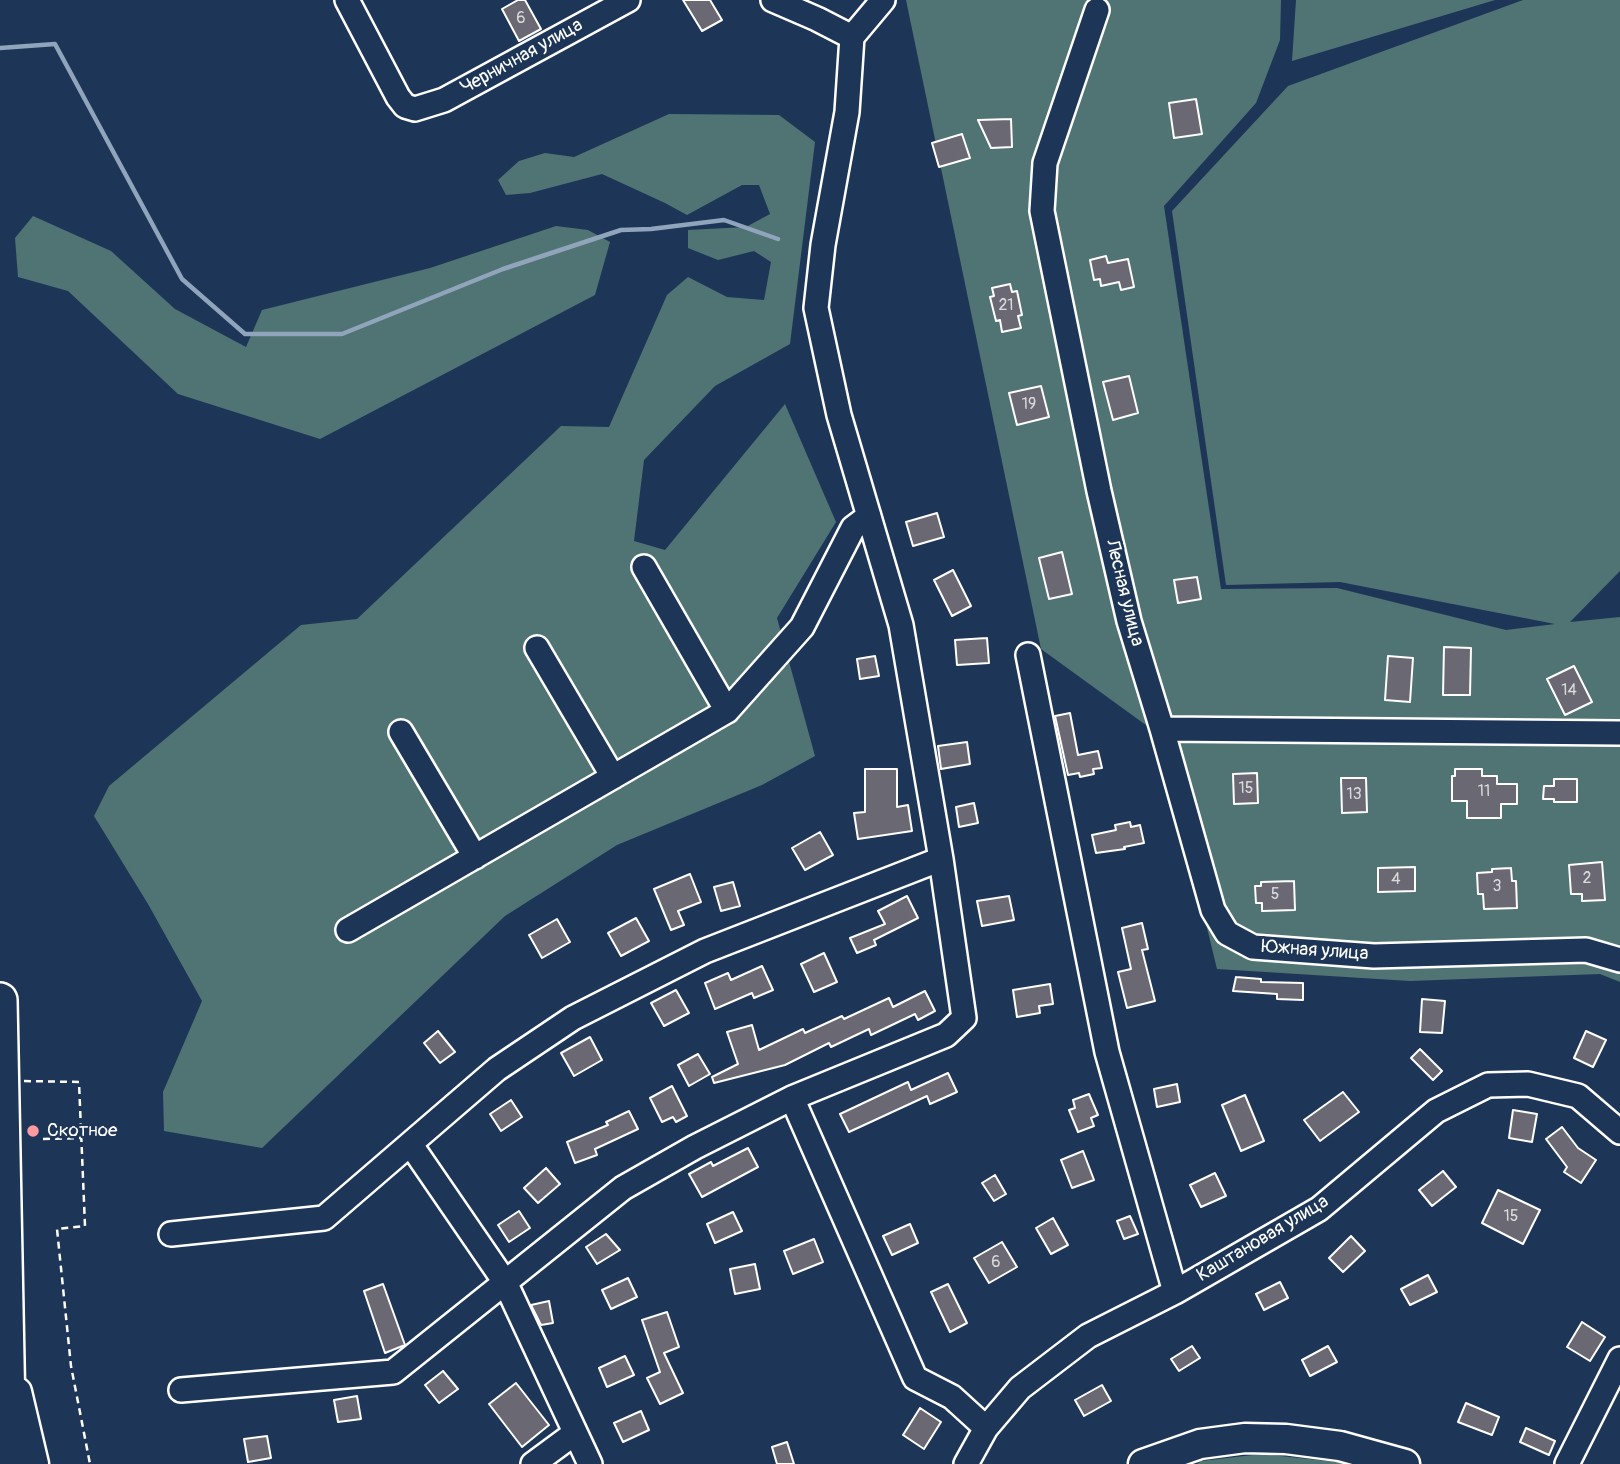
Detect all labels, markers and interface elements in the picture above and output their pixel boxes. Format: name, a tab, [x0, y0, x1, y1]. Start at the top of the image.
house number: 6	[516, 9, 526, 29]
street label: Черничная улица	[457, 14, 587, 100]
house number: 21	[998, 296, 1014, 316]
house number: 19	[1022, 395, 1036, 415]
street label: Лесная улица	[1100, 537, 1148, 649]
house number: 14	[1561, 681, 1577, 701]
house number: 15	[1239, 779, 1253, 799]
house number: 11	[1478, 782, 1490, 802]
house number: 13	[1346, 785, 1362, 805]
house number: 2	[1583, 869, 1591, 889]
house number: 4	[1391, 870, 1401, 890]
house number: 3	[1493, 877, 1501, 897]
house number: 5	[1271, 885, 1279, 905]
street label: Южная улица	[1261, 936, 1369, 966]
place label: Скотное	[47, 1120, 117, 1142]
marker: Скотное	[25, 1123, 41, 1139]
street label: Каштановая улица	[1193, 1191, 1333, 1287]
house number: 15	[1504, 1207, 1518, 1227]
house number: 6	[991, 1253, 1001, 1273]

